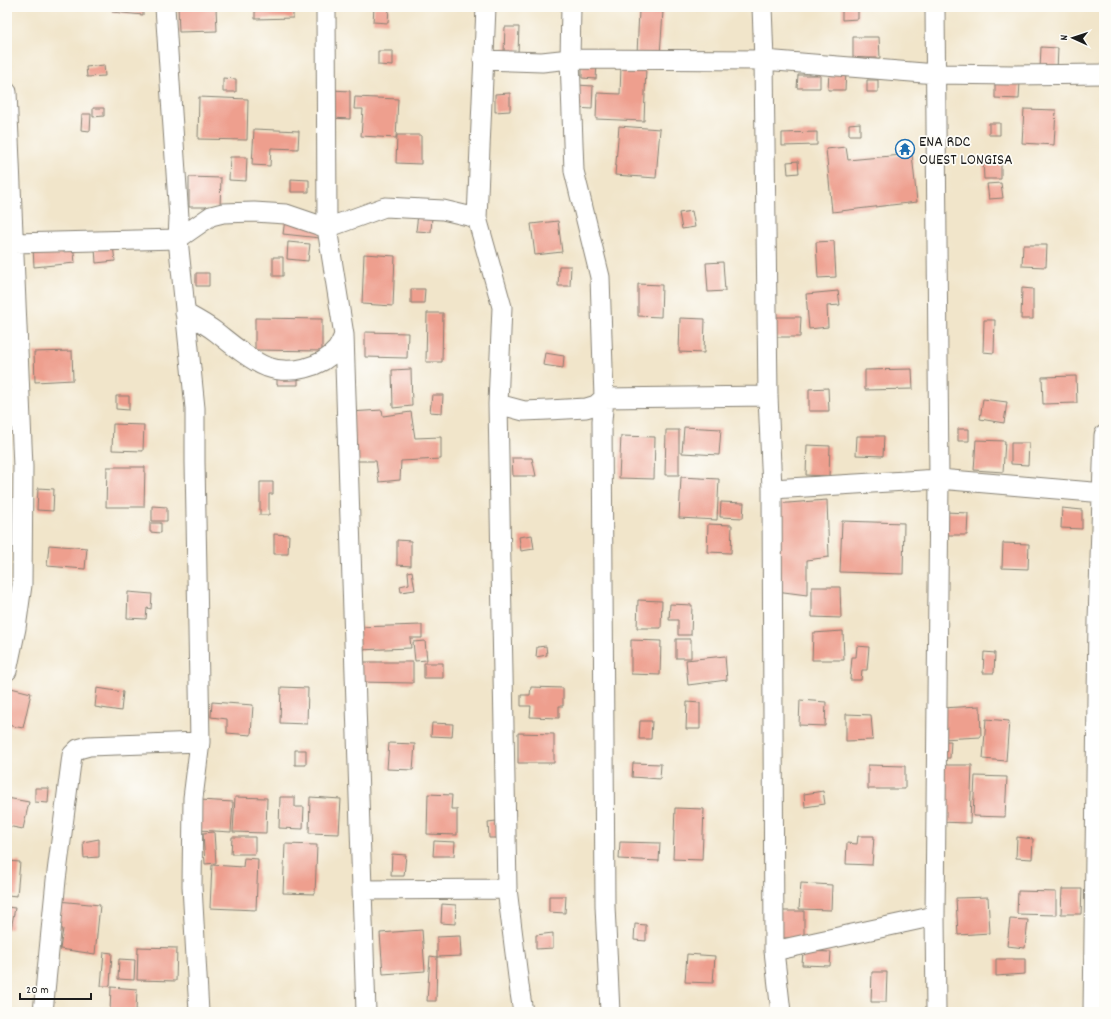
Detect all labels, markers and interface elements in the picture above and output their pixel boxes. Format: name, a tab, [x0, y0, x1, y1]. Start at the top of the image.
north arrow	[1053, 18, 1093, 58]
text: N	[1057, 34, 1073, 41]
place label: ENA RDC OUEST LONGISA	[919, 131, 1013, 172]
temple icon: ENA RDC OUEST LONGISA	[894, 138, 916, 160]
scale bar	[20, 975, 91, 1001]
text: 20 m	[26, 982, 49, 999]

